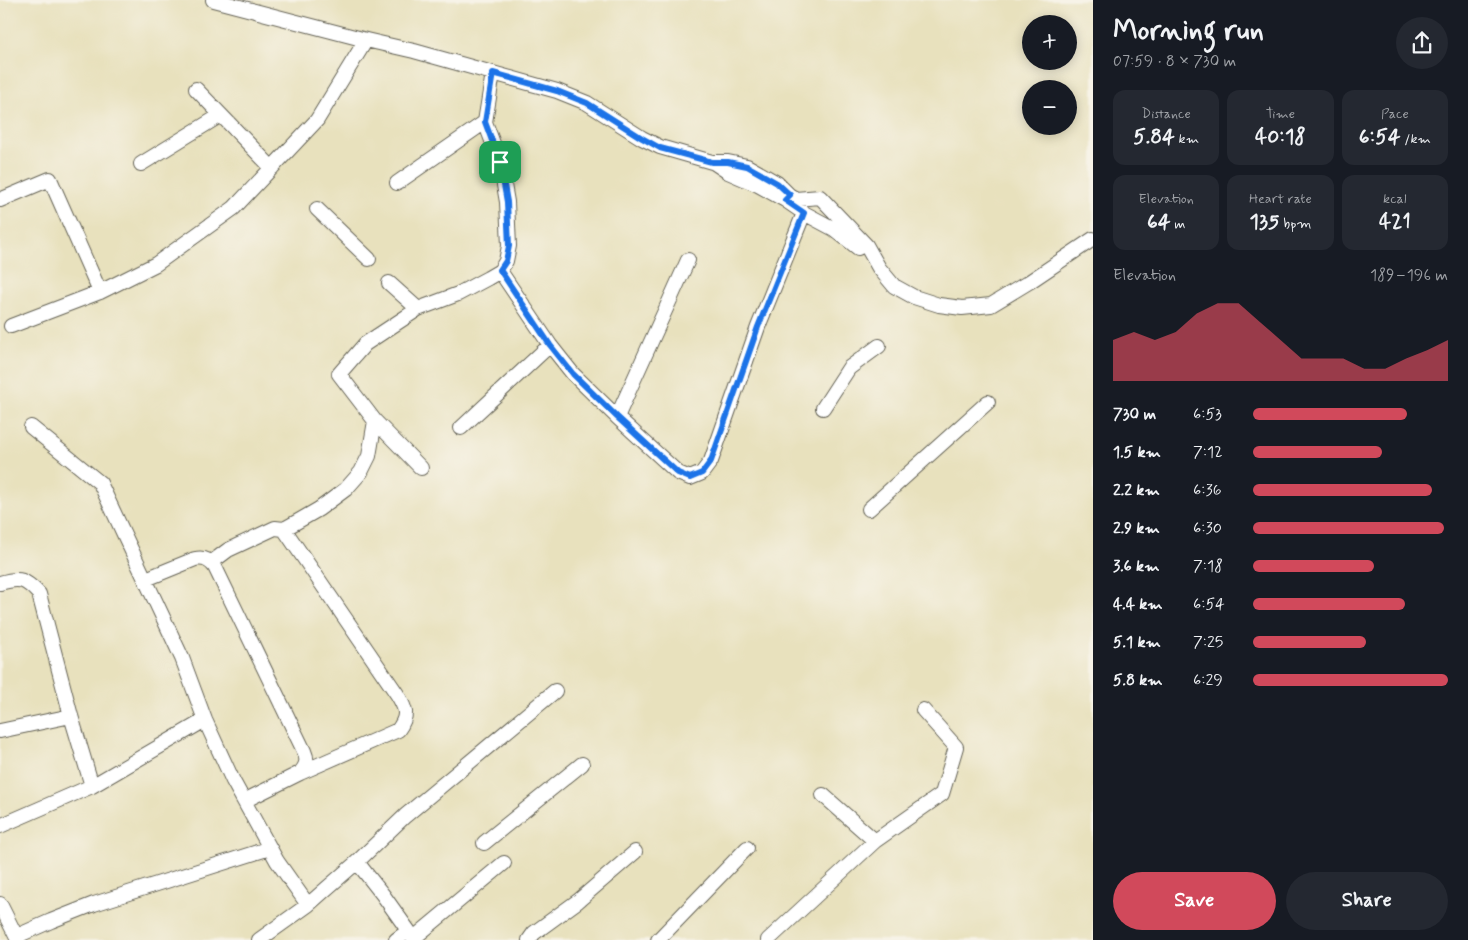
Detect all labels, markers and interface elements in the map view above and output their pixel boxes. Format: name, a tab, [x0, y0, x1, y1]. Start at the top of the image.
text: Morning run	[1113, 13, 1264, 50]
map controls	[1022, 15, 1077, 135]
button: +	[1022, 15, 1077, 70]
button: share	[1396, 17, 1448, 69]
text: 07:59 · 8 × 730 m	[1113, 51, 1236, 72]
button: −	[1022, 80, 1077, 135]
text: Distance	[1142, 105, 1191, 123]
text: Time	[1266, 105, 1295, 123]
text: Pace	[1381, 105, 1409, 123]
text: 5.84	[1133, 123, 1175, 151]
text: 40:18	[1255, 123, 1306, 151]
text: 6:54	[1359, 123, 1401, 151]
text: km	[1175, 130, 1199, 148]
text: /km	[1401, 130, 1431, 148]
pin	[479, 141, 521, 183]
icon: arrive	[486, 148, 514, 176]
text: Elevation	[1139, 190, 1194, 208]
text: Heart rate	[1249, 190, 1312, 208]
text: kcal	[1383, 190, 1407, 208]
text: 64	[1147, 208, 1170, 236]
text: 135	[1250, 208, 1279, 236]
text: 421	[1379, 208, 1411, 236]
text: m	[1170, 215, 1185, 233]
text: bpm	[1279, 215, 1311, 233]
text: Elevation	[1113, 265, 1176, 286]
text: 189–196 m	[1370, 265, 1448, 286]
text: 730 m	[1113, 404, 1156, 425]
text: 6:53	[1193, 404, 1222, 425]
text: 1.5 km	[1113, 442, 1161, 463]
text: 7:12	[1193, 442, 1223, 463]
text: 2.2 km	[1113, 480, 1160, 501]
text: 6:36	[1193, 480, 1222, 501]
text: 2.9 km	[1113, 518, 1160, 539]
text: 6:30	[1193, 518, 1222, 539]
text: 3.6 km	[1113, 556, 1159, 577]
text: 7:18	[1193, 556, 1223, 577]
text: 4.4 km	[1113, 594, 1163, 615]
text: 6:54	[1193, 594, 1225, 615]
text: 5.1 km	[1113, 632, 1161, 653]
text: 7:25	[1193, 632, 1223, 653]
text: 5.8 km	[1113, 670, 1163, 691]
text: 6:29	[1193, 670, 1223, 691]
button: Save	[1113, 872, 1276, 930]
button: Share	[1286, 872, 1448, 930]

